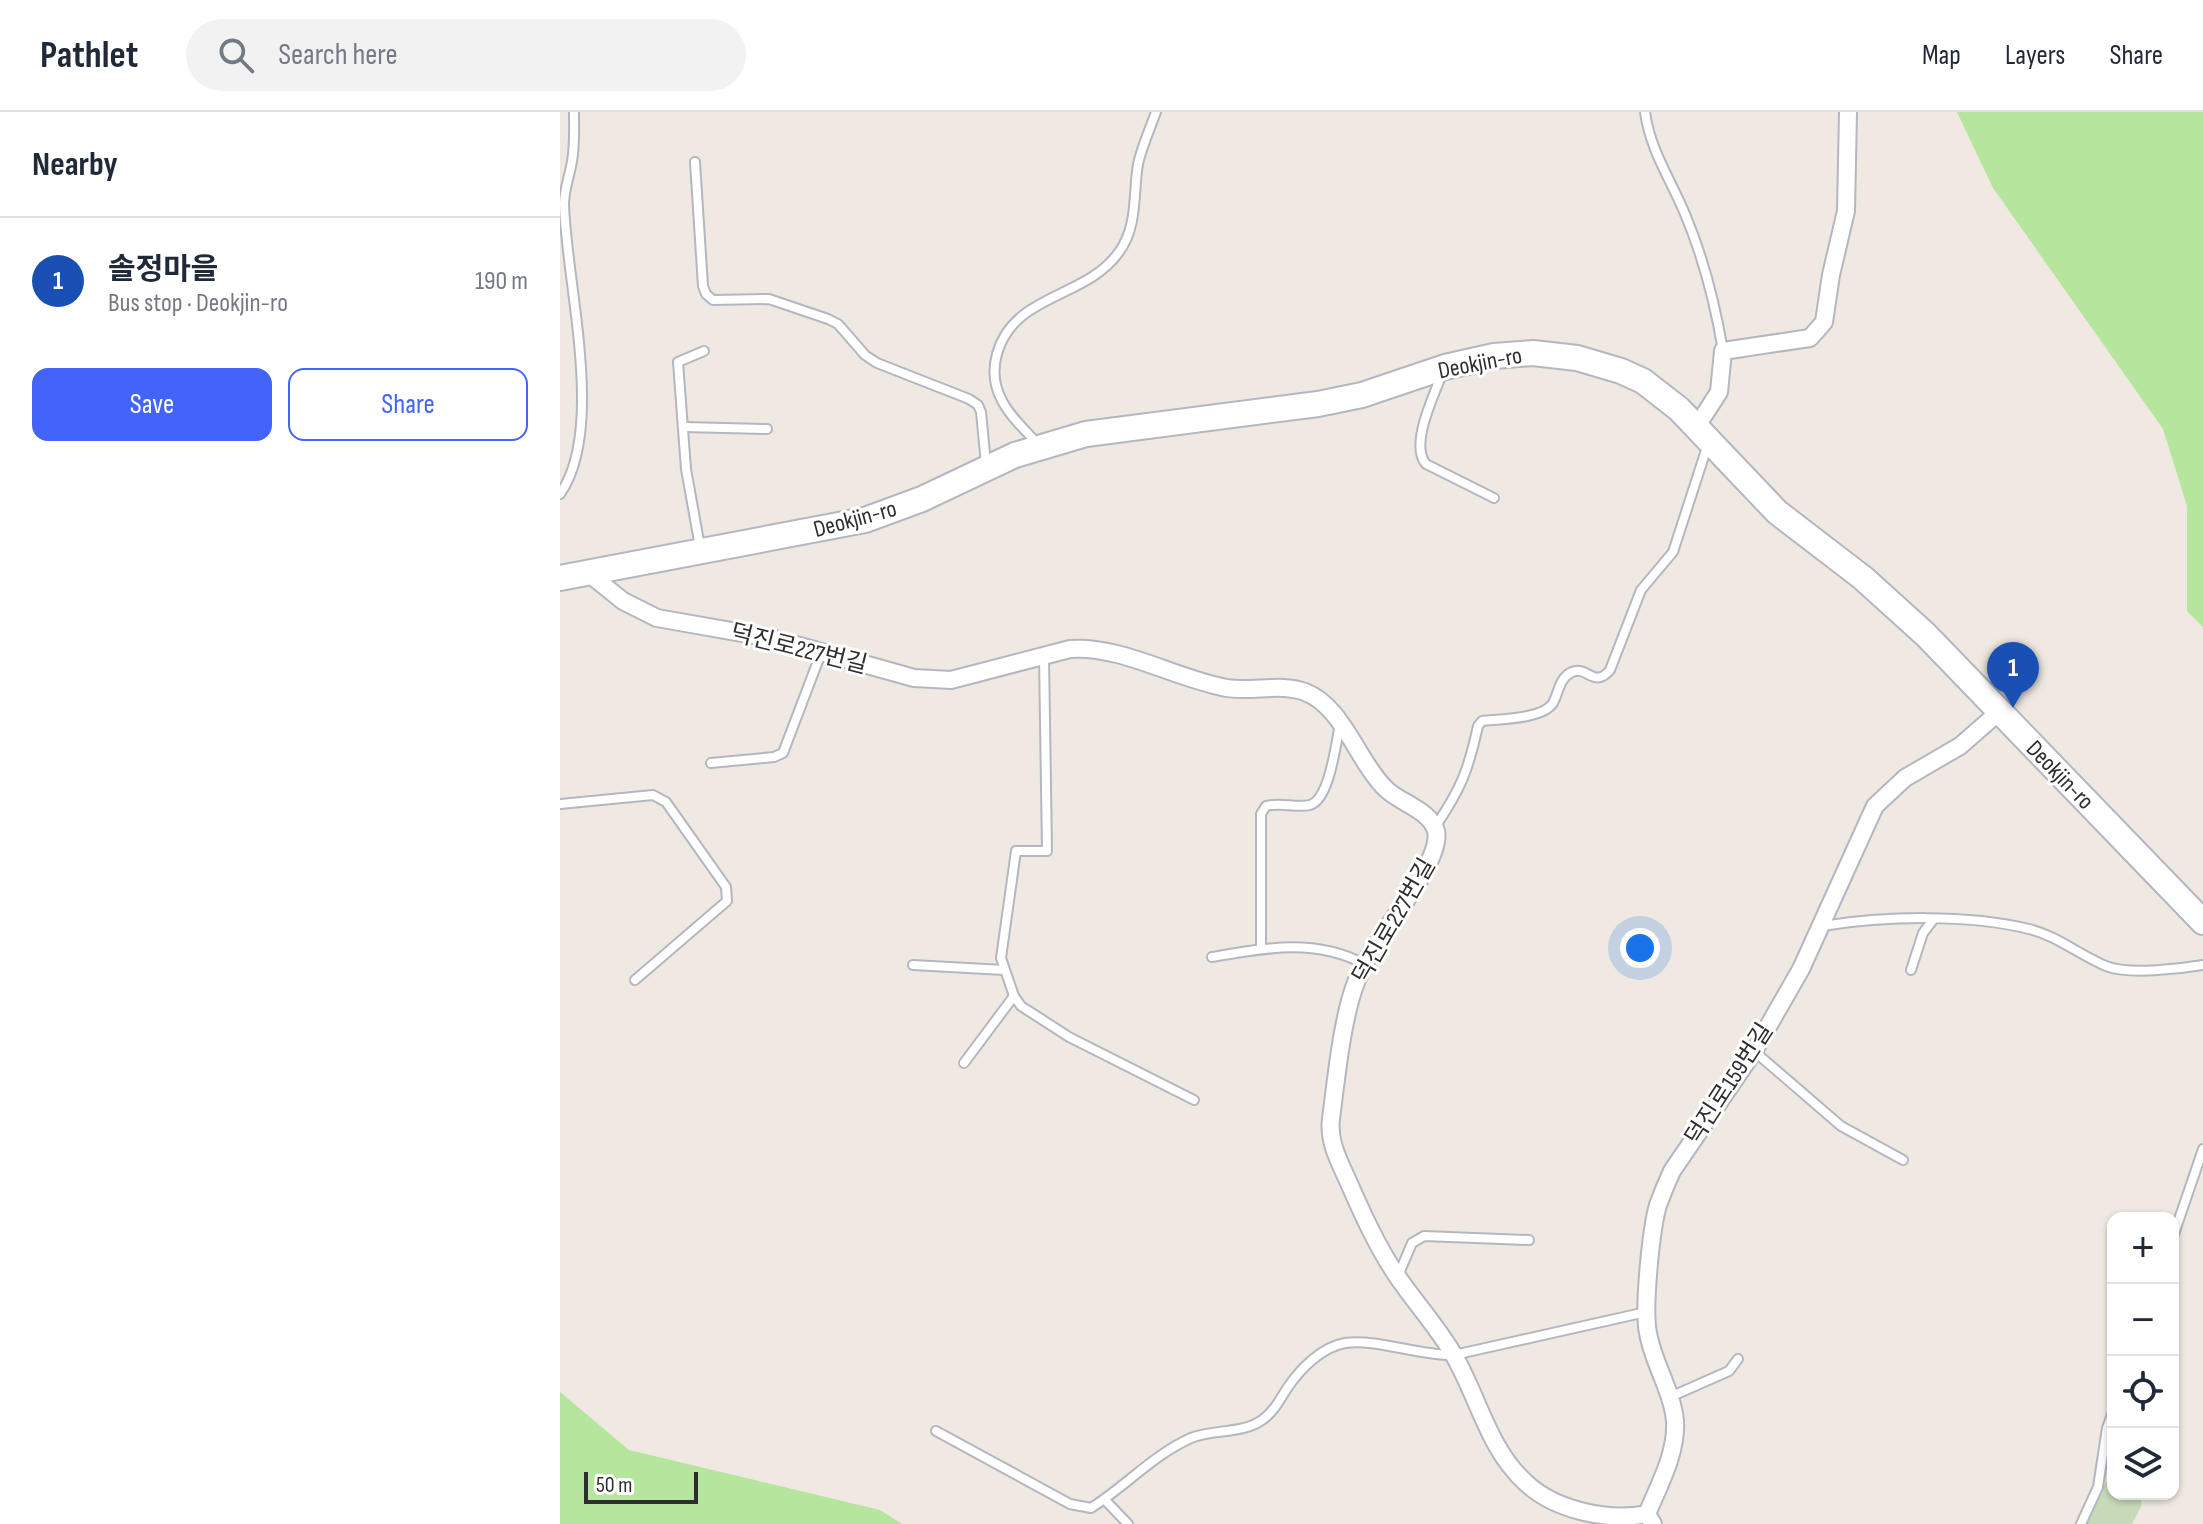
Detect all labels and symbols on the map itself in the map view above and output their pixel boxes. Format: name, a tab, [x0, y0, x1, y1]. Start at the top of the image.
street label: Deokjin-ro	[1436, 341, 1524, 385]
street label: Deokjin-ro	[810, 494, 900, 544]
street label: 덕진로227번길	[728, 618, 870, 680]
pin: 1	[1987, 642, 2039, 708]
street label: Deokjin-ro	[2020, 734, 2100, 816]
street label: 덕진로227번길	[1346, 853, 1442, 989]
your location	[1620, 928, 1660, 968]
street label: 덕진로159번길	[1679, 1018, 1779, 1150]
scale bar	[584, 1468, 698, 1504]

